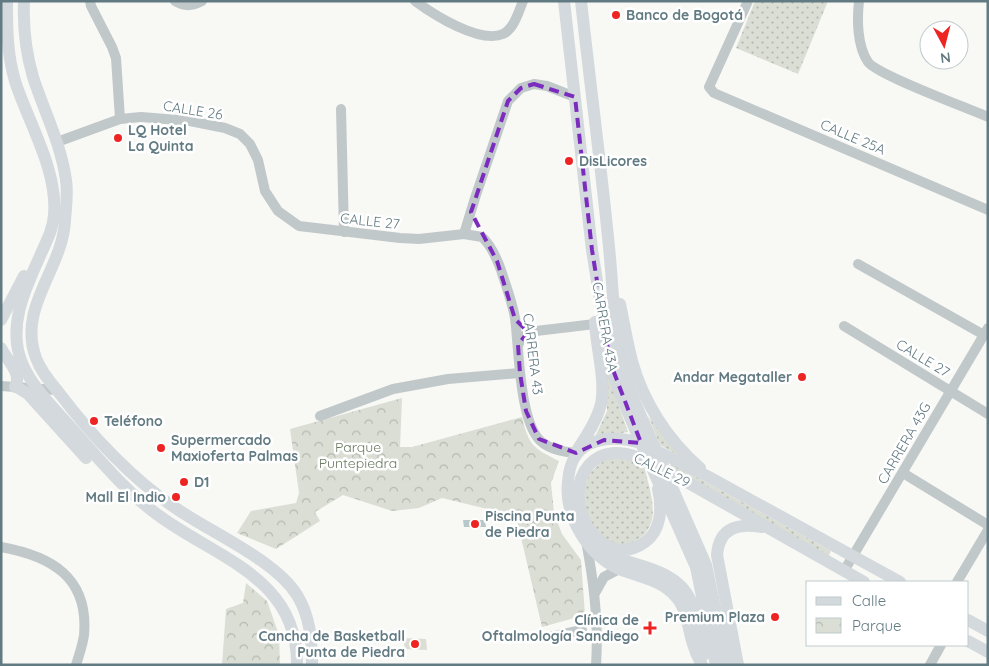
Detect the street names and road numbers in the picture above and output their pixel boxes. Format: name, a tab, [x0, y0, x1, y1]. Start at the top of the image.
street label: CALLE 26	[162, 96, 225, 124]
street label: CALLE 25A	[818, 115, 888, 159]
street label: CALLE 27	[339, 209, 401, 233]
street label: CARRERA 43A	[588, 281, 622, 373]
street label: CARRERA 43	[519, 312, 547, 396]
street label: CALLE 27	[893, 335, 953, 381]
street label: CARRERA 43G	[873, 399, 935, 487]
street label: CALLE 29	[631, 449, 693, 491]

